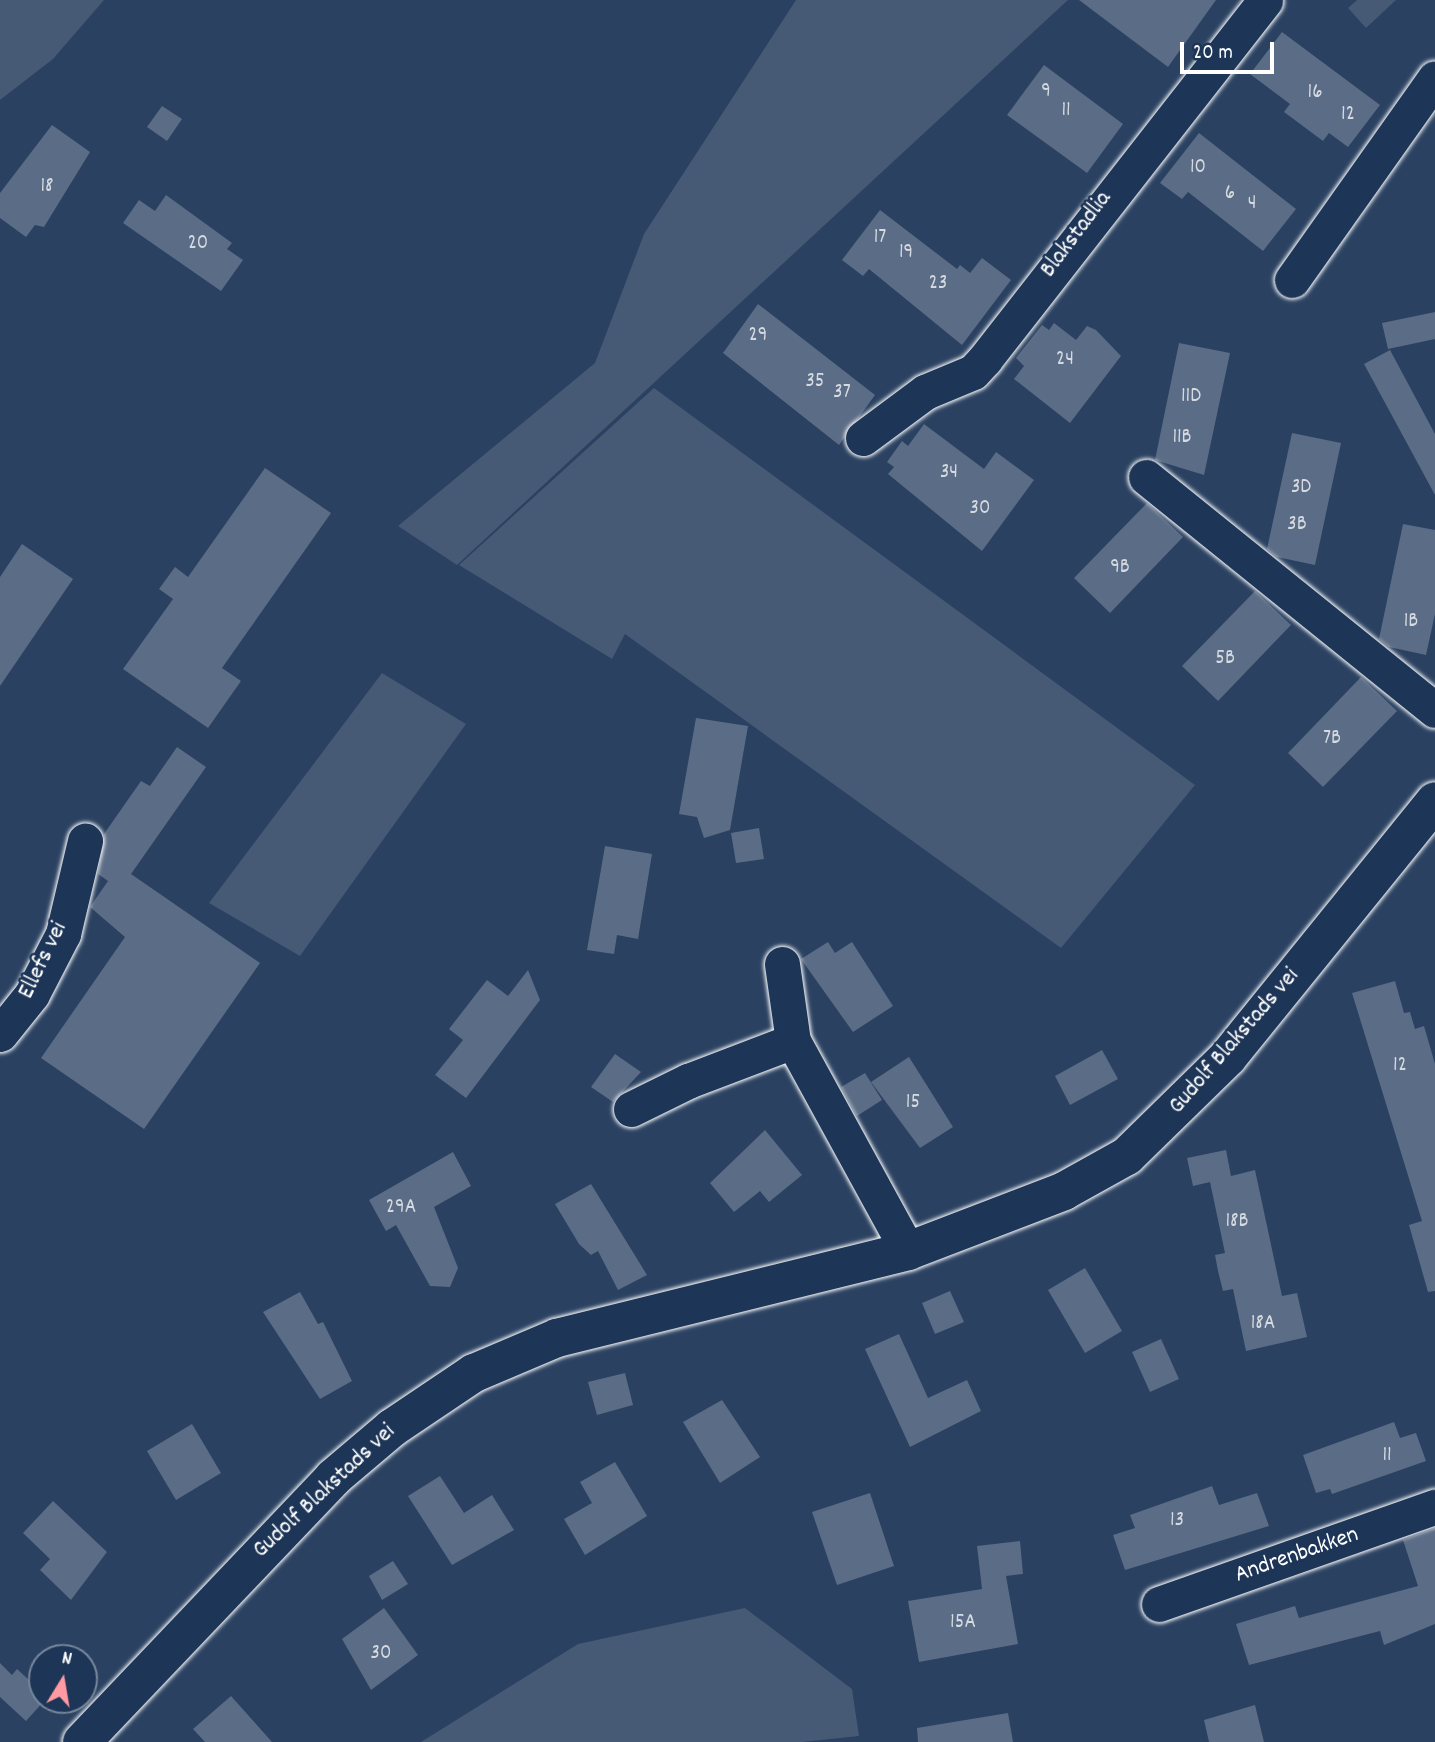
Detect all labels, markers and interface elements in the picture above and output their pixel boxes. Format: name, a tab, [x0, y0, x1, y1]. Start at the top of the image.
scale bar	[1183, 28, 1278, 72]
text: 20 m	[1193, 39, 1233, 69]
house number: 9	[1041, 79, 1051, 105]
house number: 16	[1308, 80, 1322, 106]
house number: 11	[1061, 98, 1071, 124]
house number: 12	[1341, 102, 1355, 128]
house number: 10	[1190, 155, 1206, 181]
house number: 18	[40, 174, 54, 200]
house number: 6	[1225, 181, 1235, 207]
street label: Blakstadlia	[1035, 186, 1119, 284]
house number: 4	[1248, 191, 1256, 217]
house number: 17	[874, 225, 886, 251]
house number: 20	[188, 231, 208, 257]
house number: 19	[899, 240, 913, 266]
house number: 23	[929, 271, 947, 297]
house number: 29	[749, 323, 767, 349]
house number: 24	[1056, 347, 1074, 373]
house number: 35	[805, 369, 825, 395]
house number: 37	[833, 380, 851, 406]
house number: 11D	[1181, 384, 1201, 410]
house number: 11B	[1172, 425, 1192, 451]
house number: 34	[940, 460, 958, 486]
house number: 3D	[1291, 475, 1311, 501]
house number: 30	[970, 496, 990, 522]
house number: 3B	[1287, 512, 1307, 538]
house number: 9B	[1110, 555, 1130, 581]
house number: 1B	[1404, 609, 1418, 635]
house number: 5B	[1215, 646, 1235, 672]
house number: 7B	[1323, 726, 1341, 752]
street label: Ellefs vei	[13, 918, 75, 1004]
street label: Gudolf Blakstads vei	[1164, 963, 1306, 1121]
house number: 12	[1393, 1053, 1407, 1079]
house number: 15	[906, 1090, 920, 1116]
house number: 29A	[386, 1195, 416, 1221]
house number: 18B	[1226, 1209, 1248, 1235]
house number: 18A	[1251, 1311, 1275, 1337]
street label: Gudolf Blakstads vei	[248, 1419, 402, 1565]
house number: 11	[1382, 1443, 1392, 1469]
house number: 13	[1170, 1508, 1184, 1534]
street label: Andrenbakken	[1231, 1521, 1363, 1591]
house number: 15A	[950, 1610, 976, 1636]
house number: 30	[371, 1641, 391, 1667]
north arrow	[28, 1644, 98, 1714]
text: N	[60, 1646, 74, 1674]

